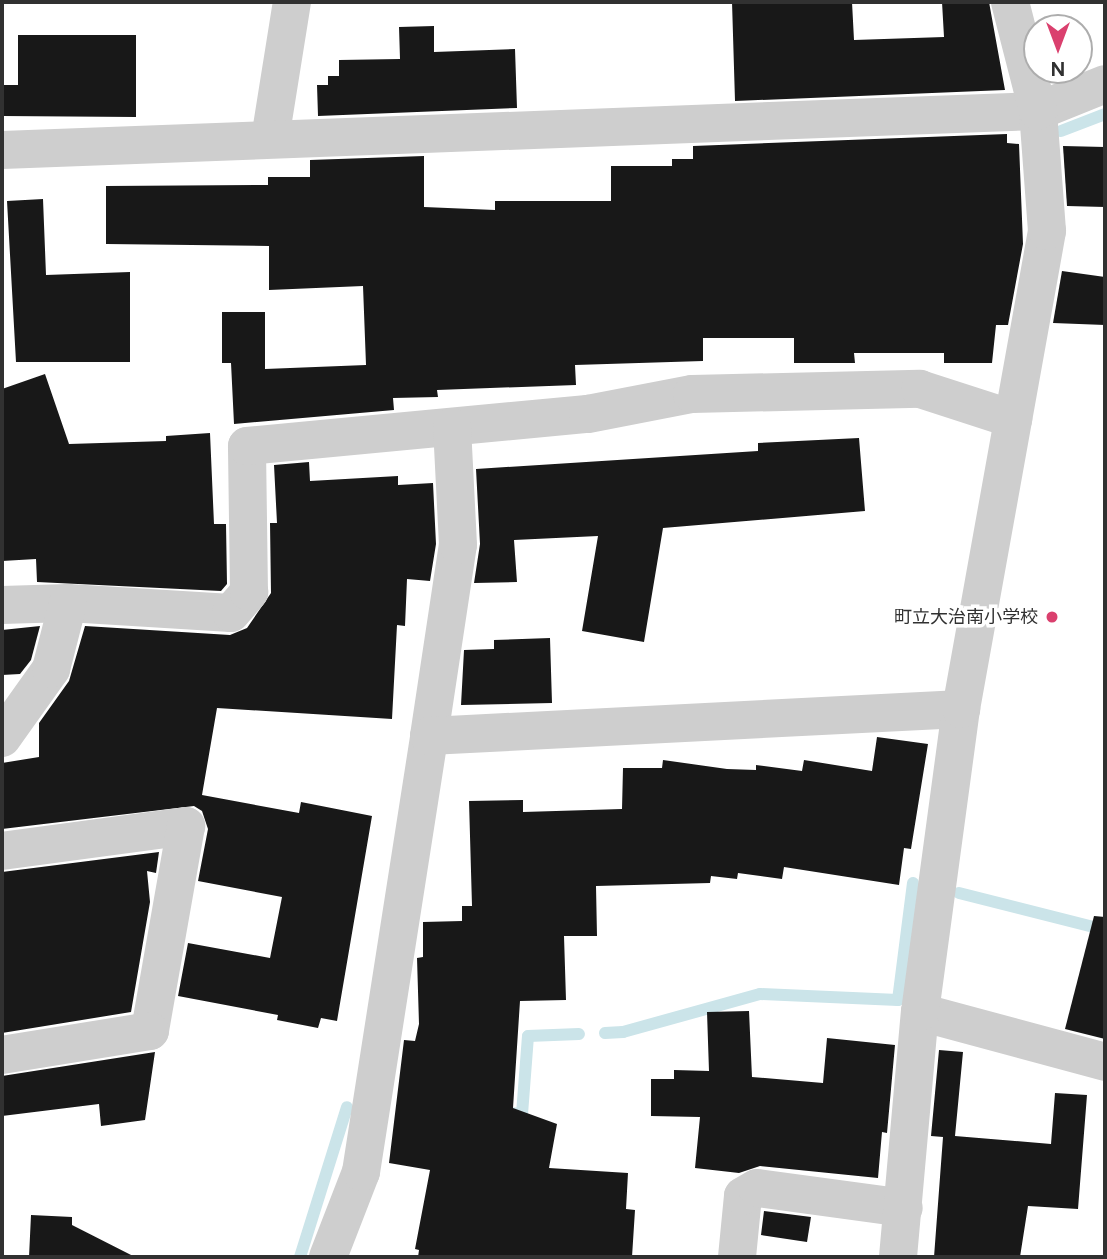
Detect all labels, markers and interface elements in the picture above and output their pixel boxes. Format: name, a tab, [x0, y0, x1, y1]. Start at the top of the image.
north arrow	[1023, 14, 1093, 84]
text: N	[1051, 57, 1065, 80]
place label: 町立大治南小学校	[894, 606, 1038, 628]
marker: 町立大治南小学校	[1044, 609, 1060, 625]

